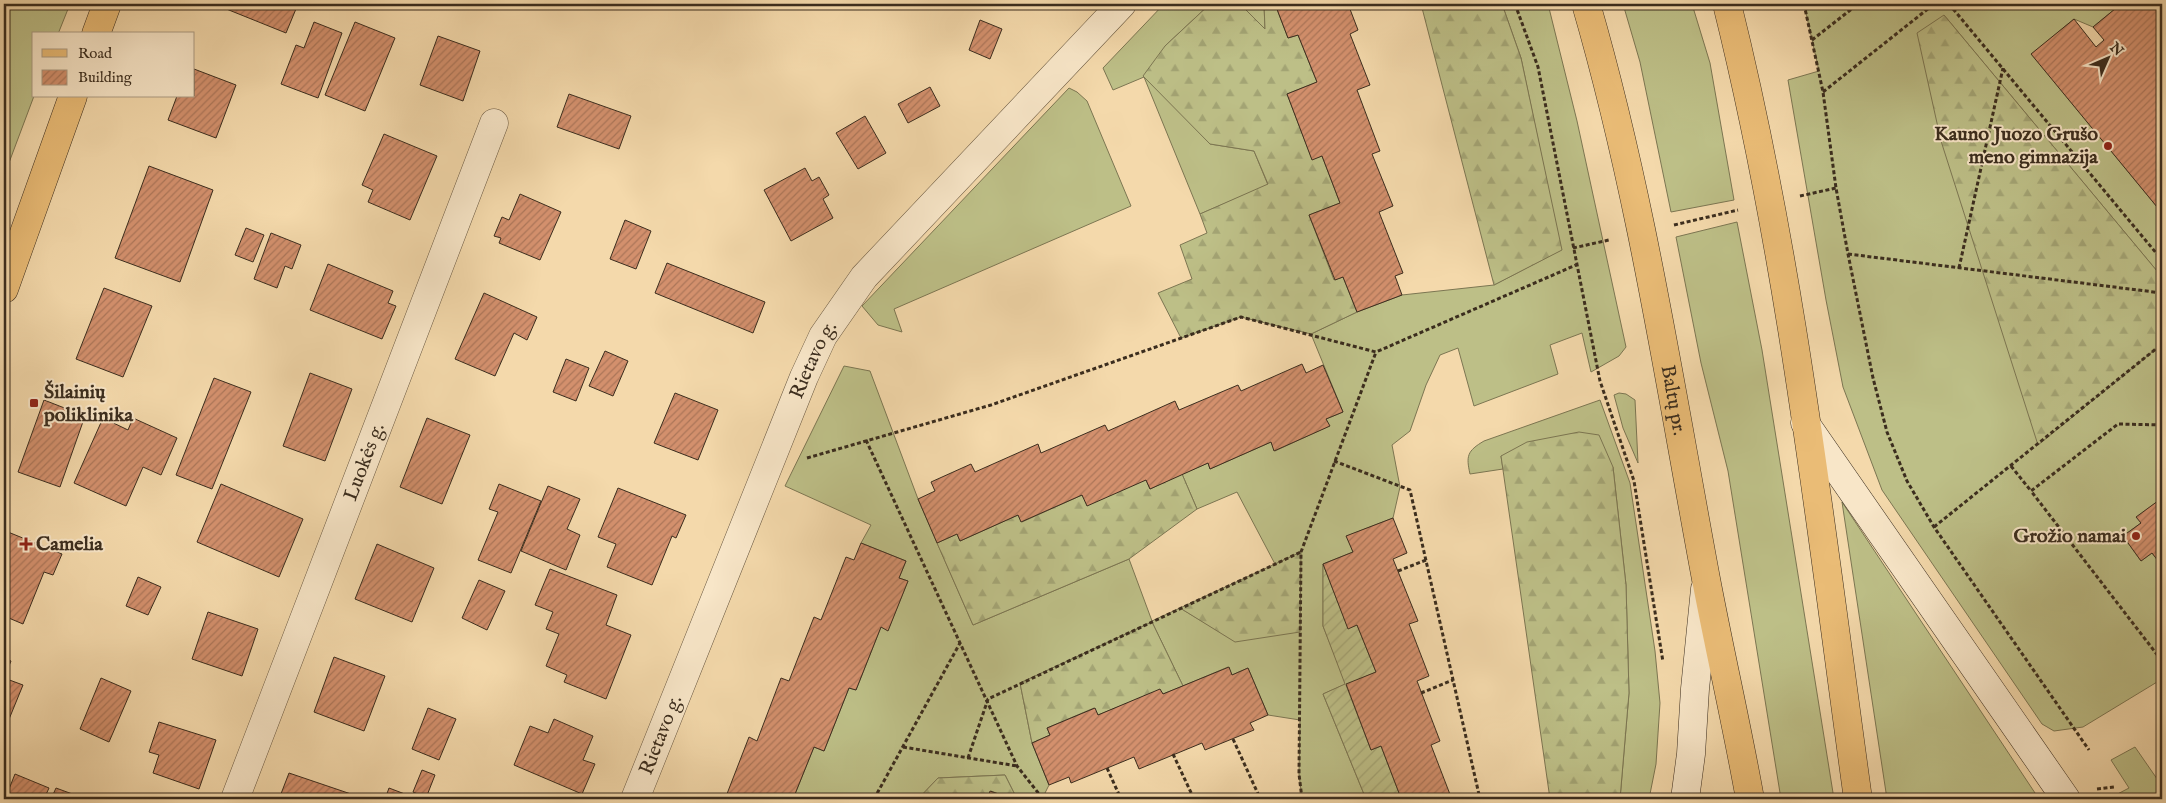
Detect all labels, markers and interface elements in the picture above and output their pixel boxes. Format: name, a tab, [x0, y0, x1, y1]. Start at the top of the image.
legend	[32, 32, 195, 98]
north arrow	[2084, 32, 2134, 82]
text: N	[2105, 38, 2127, 60]
text: Road	[78, 44, 113, 63]
text: Building	[78, 68, 133, 87]
place label: Kauno Juozo Grušo meno gimnazija	[1934, 122, 2098, 170]
marker: Kauno Juozo Grušo meno gimnazija	[2102, 140, 2114, 152]
street label: Rietavo g.	[784, 316, 842, 402]
street label: Baltų pr.	[1655, 363, 1692, 437]
place label: Šilainių poliklinika	[43, 380, 134, 428]
marker: Šilainių poliklinika	[28, 397, 40, 409]
street label: Luokės g.	[338, 419, 390, 504]
place label: Grožio namai	[2014, 524, 2127, 549]
marker: Grožio namai	[2130, 530, 2142, 542]
place label: Camelia	[36, 532, 103, 557]
marker: Camelia	[20, 538, 32, 550]
street label: Rietavo g.	[633, 691, 688, 778]

